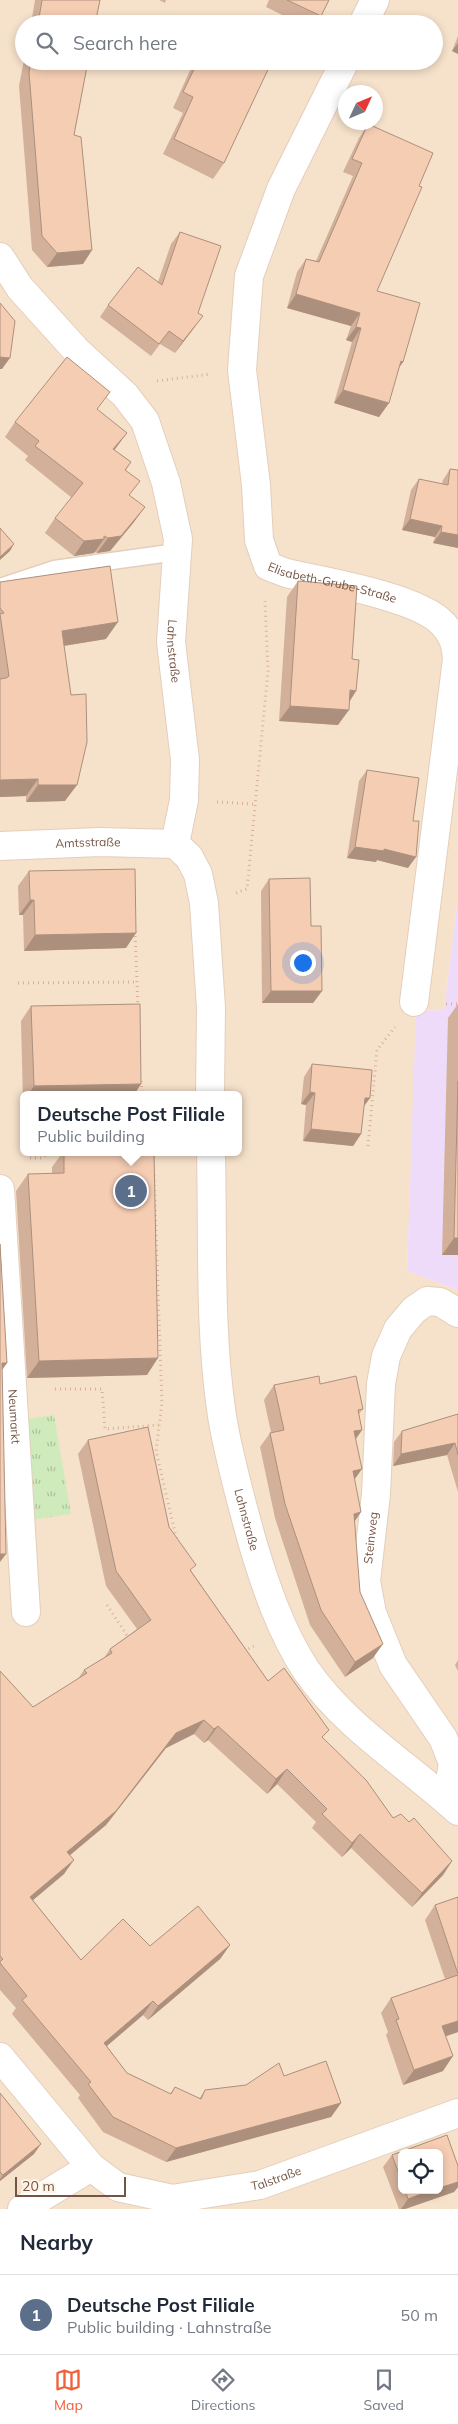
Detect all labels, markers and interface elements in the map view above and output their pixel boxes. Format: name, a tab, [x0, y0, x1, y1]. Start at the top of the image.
search box	[15, 15, 443, 70]
icon: search	[33, 29, 61, 57]
text: Search here	[73, 31, 177, 55]
north arrow	[338, 85, 383, 130]
street label: Elisabeth-Grube-Straße	[266, 559, 399, 606]
street label: Lahnstraße	[164, 619, 184, 684]
street label: Amtsstraße	[55, 834, 121, 851]
your location	[290, 950, 316, 976]
popup	[20, 1091, 242, 1156]
text: Deutsche Post Filiale	[37, 1102, 225, 1126]
text: Public building	[37, 1126, 145, 1146]
pin: 1	[115, 1172, 147, 1210]
street label: Neumarkt	[5, 1389, 24, 1444]
street label: Lahnstraße	[231, 1487, 262, 1552]
street label: Steinweg	[360, 1511, 381, 1564]
map controls	[398, 2149, 443, 2194]
button: locate	[398, 2149, 443, 2194]
street label: Talstraße	[250, 2163, 303, 2193]
scale bar	[15, 2174, 126, 2197]
text: 20 m	[22, 2177, 55, 2195]
text: Nearby	[20, 2229, 93, 2255]
text: Deutsche Post Filiale	[67, 2293, 255, 2317]
text: 1	[31, 2305, 41, 2325]
text: 50 m	[401, 2305, 438, 2325]
text: Public building · Lahnstraße	[67, 2317, 272, 2337]
tab: Map	[54, 2366, 83, 2414]
tab: Directions	[191, 2366, 256, 2414]
tab: Saved	[364, 2366, 404, 2414]

